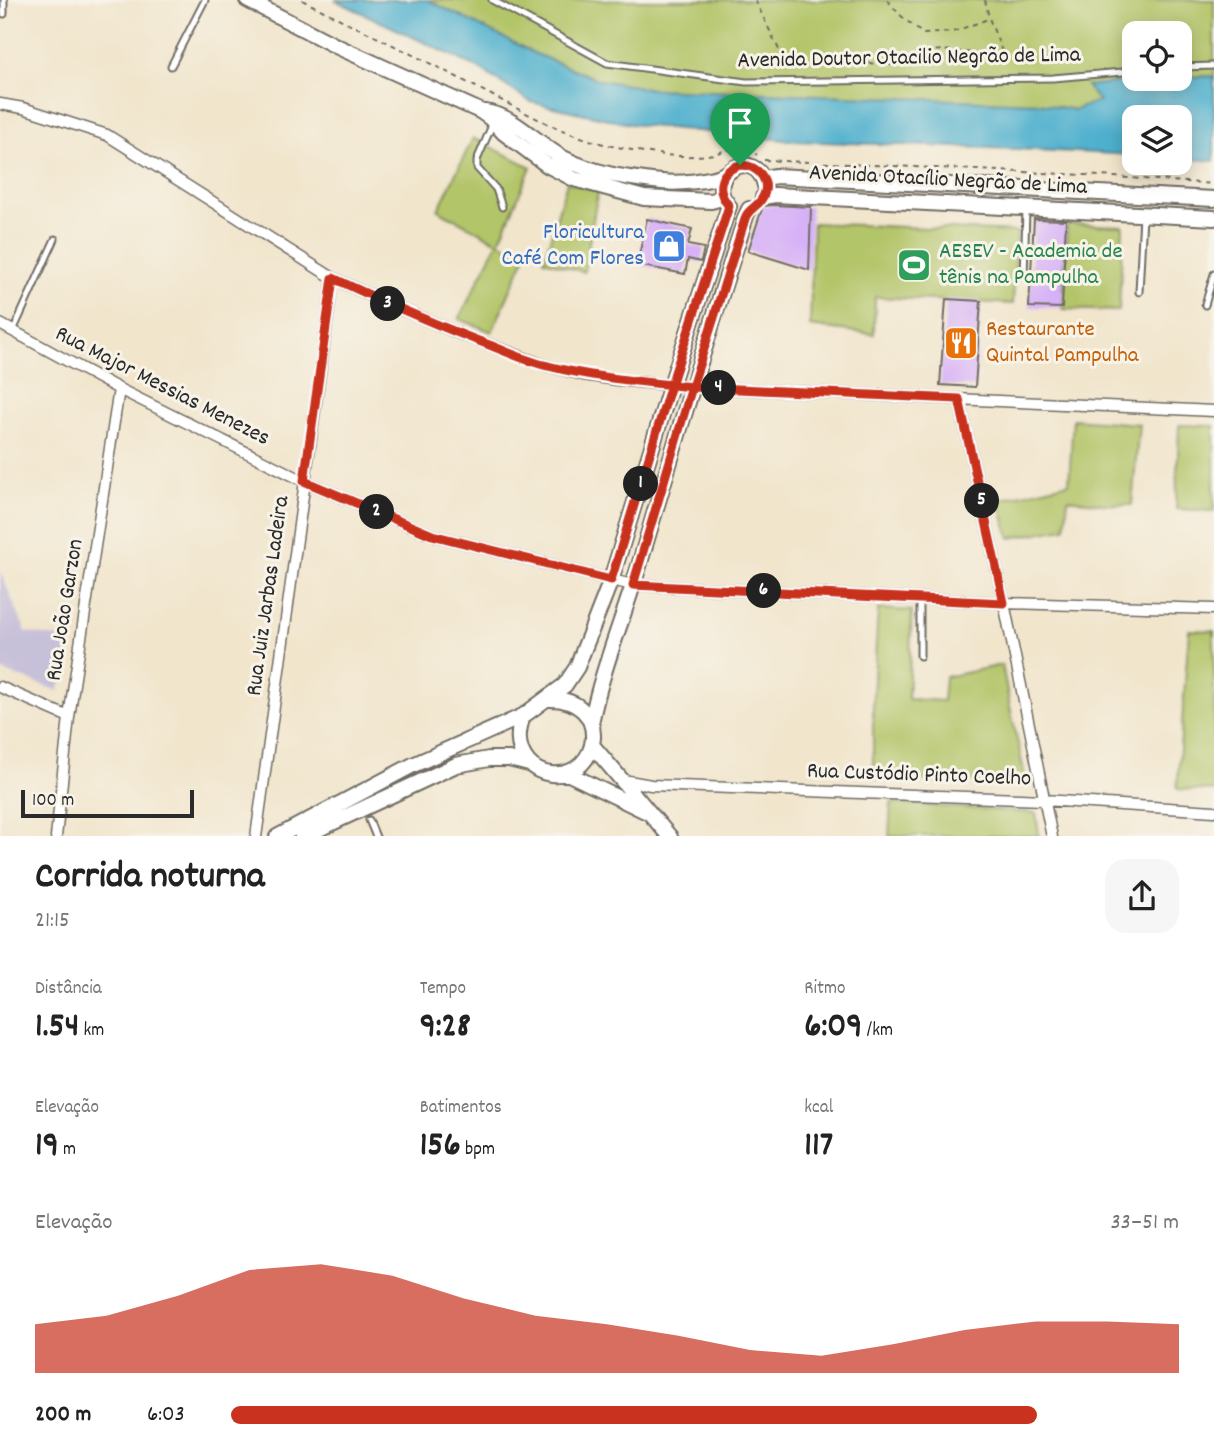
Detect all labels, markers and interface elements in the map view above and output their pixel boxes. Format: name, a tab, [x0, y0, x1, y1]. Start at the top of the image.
map controls	[1122, 21, 1192, 175]
button: locate	[1122, 21, 1192, 91]
street label: Avenida Doutor Otacilio Negrão de Lima	[737, 39, 1082, 78]
pin	[710, 93, 770, 165]
icon: arrive	[721, 104, 759, 142]
button: layers	[1122, 105, 1192, 175]
street label: Avenida Otacílio Negrão de Lima	[808, 157, 1089, 205]
place label: Floricultura Café Com Flores	[502, 217, 645, 276]
shop icon: Floricultura Café Com Flores	[650, 227, 688, 265]
place label: AESEV - Academia de tênis na Pampulha	[939, 236, 1123, 295]
sports icon: AESEV - Academia de tênis na Pampulha	[895, 246, 933, 284]
pin: 3	[370, 286, 406, 322]
text: 3	[383, 290, 392, 317]
place label: Restaurante Quintal Pampulha	[986, 314, 1140, 373]
street label: Rua Major Messias Menezes	[49, 318, 275, 456]
restaurant icon: Restaurante Quintal Pampulha	[942, 324, 980, 362]
pin: 4	[702, 370, 736, 406]
text: 4	[715, 374, 722, 401]
pin: 1	[624, 466, 658, 502]
text: 1	[638, 470, 643, 497]
pin: 5	[964, 484, 1000, 518]
text: 5	[977, 487, 986, 514]
street label: Rua Juiz Jarbas Ladeira	[239, 493, 300, 698]
pin: 2	[360, 494, 394, 530]
text: 2	[372, 498, 381, 525]
street label: Rua João Garzon	[38, 537, 94, 683]
pin: 6	[746, 574, 782, 608]
text: 6	[759, 577, 768, 604]
street label: Rua Custódio Pinto Coelho	[806, 756, 1032, 796]
scale bar	[21, 788, 194, 819]
text: 100 m	[32, 788, 74, 815]
text: Corrida noturna	[35, 851, 265, 906]
button: share	[1105, 859, 1179, 933]
text: 21:15	[35, 905, 70, 938]
text: Distância	[35, 976, 102, 1003]
text: Tempo	[420, 976, 466, 1003]
text: Ritmo	[804, 976, 846, 1003]
text: 1.54	[35, 1003, 79, 1053]
text: 9:28	[420, 1003, 471, 1053]
text: 6:09	[804, 1003, 862, 1053]
text: km	[79, 1018, 104, 1045]
text: /km	[862, 1018, 893, 1045]
text: Elevação	[35, 1095, 99, 1122]
text: Batimentos	[420, 1095, 502, 1122]
text: kcal	[804, 1095, 833, 1122]
text: 19	[35, 1122, 59, 1172]
text: 156	[420, 1122, 461, 1172]
text: 117	[804, 1122, 833, 1172]
text: m	[59, 1137, 76, 1164]
text: bpm	[461, 1137, 495, 1164]
text: Elevação	[35, 1207, 112, 1240]
text: 33–51 m	[1110, 1207, 1179, 1240]
text: 200 m	[35, 1399, 91, 1432]
text: 6:03	[147, 1399, 185, 1432]

